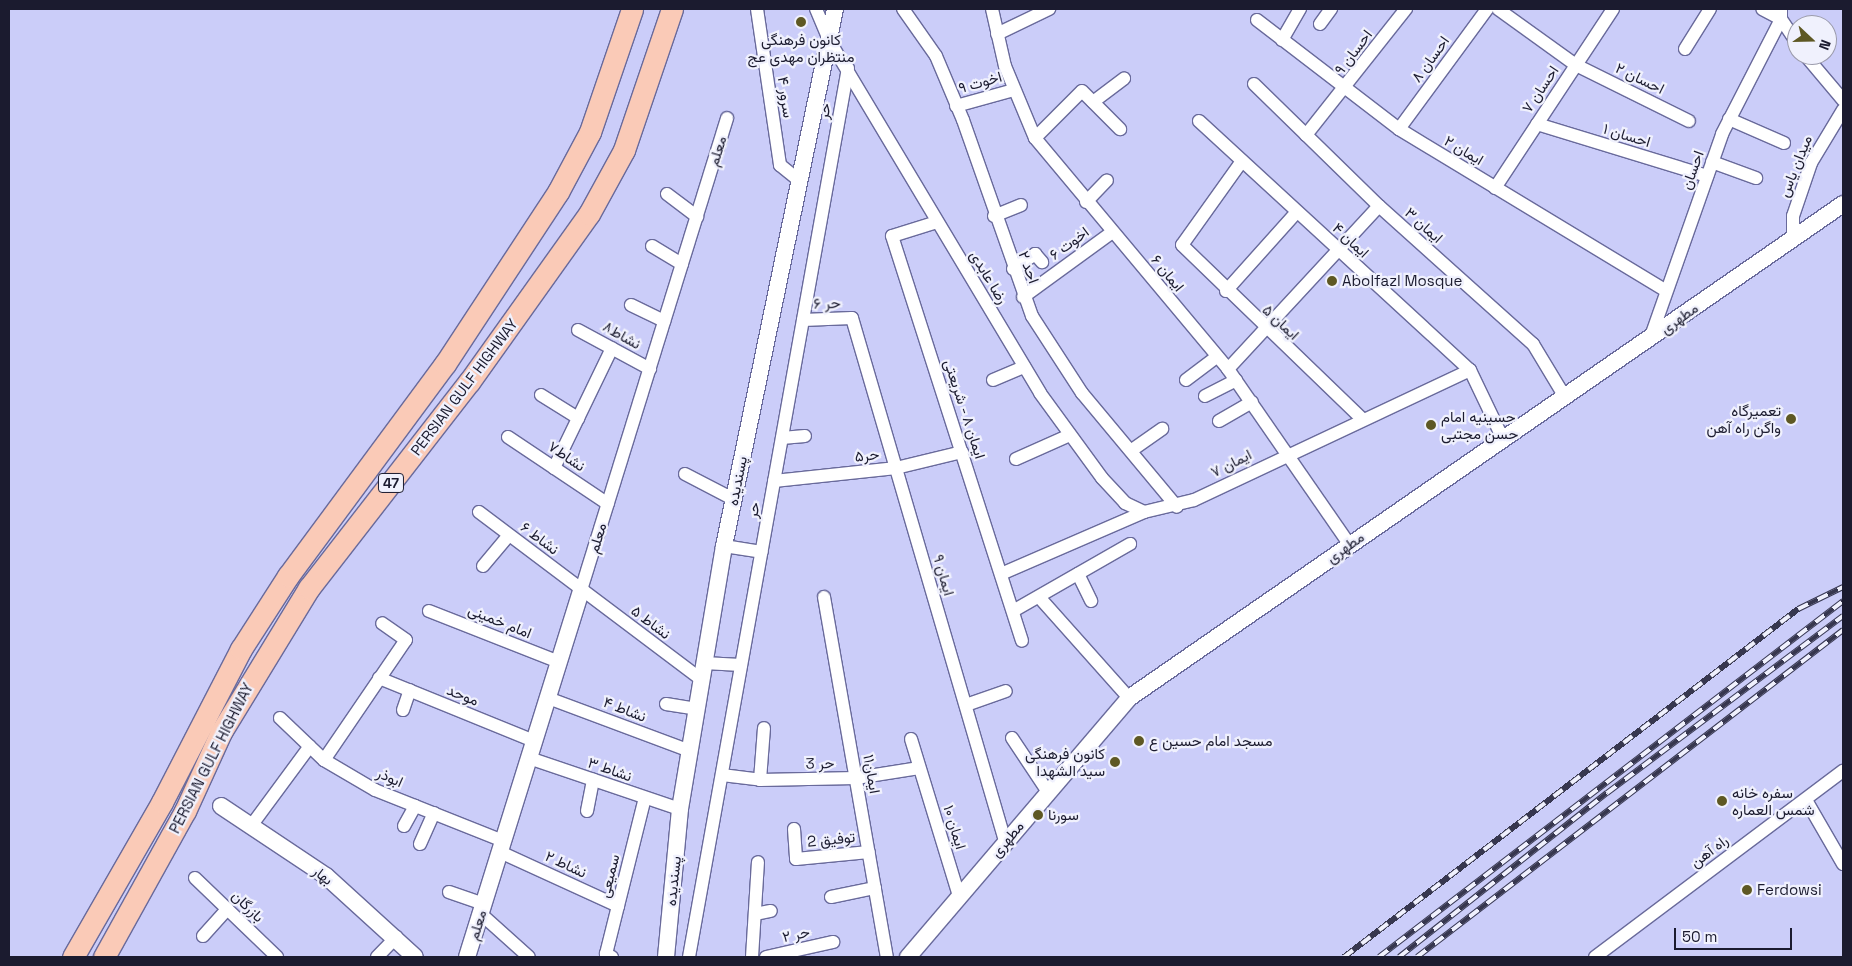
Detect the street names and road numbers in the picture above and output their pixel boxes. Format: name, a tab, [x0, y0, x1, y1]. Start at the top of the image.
street label: احسان ۹	[1330, 26, 1376, 78]
street label: احسان ۸	[1407, 32, 1453, 86]
street label: احسان ۲	[1613, 59, 1667, 97]
street label: احسان ۷	[1518, 62, 1562, 116]
street label: اخوت ۹	[956, 67, 1004, 97]
street label: سرور ۴	[774, 75, 798, 119]
street label: حر	[814, 102, 834, 120]
street label: احسان ۱	[1601, 119, 1653, 151]
street label: ایمان ۲	[1441, 131, 1487, 169]
street label: میدان یاس	[1774, 132, 1816, 200]
street label: معلم	[704, 134, 730, 168]
street label: احسان	[1677, 148, 1707, 192]
street label: ایمان ۳	[1401, 203, 1447, 247]
street label: ایمان ۴	[1329, 219, 1373, 261]
street label: اخوت ۶	[1046, 223, 1092, 263]
street label: رضا عابدی	[966, 247, 1012, 307]
street label: احد ۲	[1015, 248, 1043, 286]
street label: ایمان ۶	[1148, 251, 1188, 295]
street label: حر ۶	[813, 294, 841, 312]
street label: مطهری	[1657, 299, 1701, 337]
street label: ایمان ۵	[1259, 301, 1303, 343]
street label: PERSIAN GULF HIGHWAY	[407, 315, 521, 459]
street label: نشاط۸	[600, 317, 644, 353]
street label: ایمان ۸ - شریعتی	[940, 357, 990, 461]
street label: نشاط۷	[545, 437, 589, 475]
street label: حر۵	[854, 445, 880, 465]
street label: ایمان ۷	[1208, 445, 1254, 481]
street label: پسندیده	[723, 455, 751, 507]
road number: 47	[377, 472, 405, 494]
street label: حر	[743, 501, 763, 519]
street label: نشاط ۶	[517, 518, 563, 558]
street label: معلم	[584, 521, 610, 555]
street label: مطهری	[1323, 528, 1367, 566]
street label: ایمان ۹	[930, 552, 958, 598]
street label: امام خمینی	[466, 600, 534, 642]
street label: نشاط ۵	[628, 601, 674, 643]
street label: PERSIAN GULF HIGHWAY	[165, 680, 257, 836]
street label: موحد	[444, 681, 482, 709]
street label: نشاط ۴	[601, 693, 649, 725]
street label: نشاط ۳	[585, 753, 635, 785]
street label: ایمان۱۱	[860, 753, 884, 795]
street label: حر 3	[805, 754, 835, 772]
street label: ابوذر	[374, 763, 406, 791]
street label: ایمان ۱۰	[940, 803, 970, 851]
street label: مطهری	[987, 817, 1027, 861]
street label: توفیق 2	[806, 828, 856, 850]
street label: راه آهن	[1686, 831, 1732, 871]
street label: نشاط ۲	[542, 847, 590, 881]
street label: سمیعی	[595, 852, 623, 900]
street label: پسندیده	[661, 855, 685, 907]
street label: بهار	[309, 862, 337, 888]
street label: بازرگان	[228, 886, 268, 926]
street label: معلم	[464, 908, 490, 942]
street label: حر ۲	[781, 922, 811, 946]

